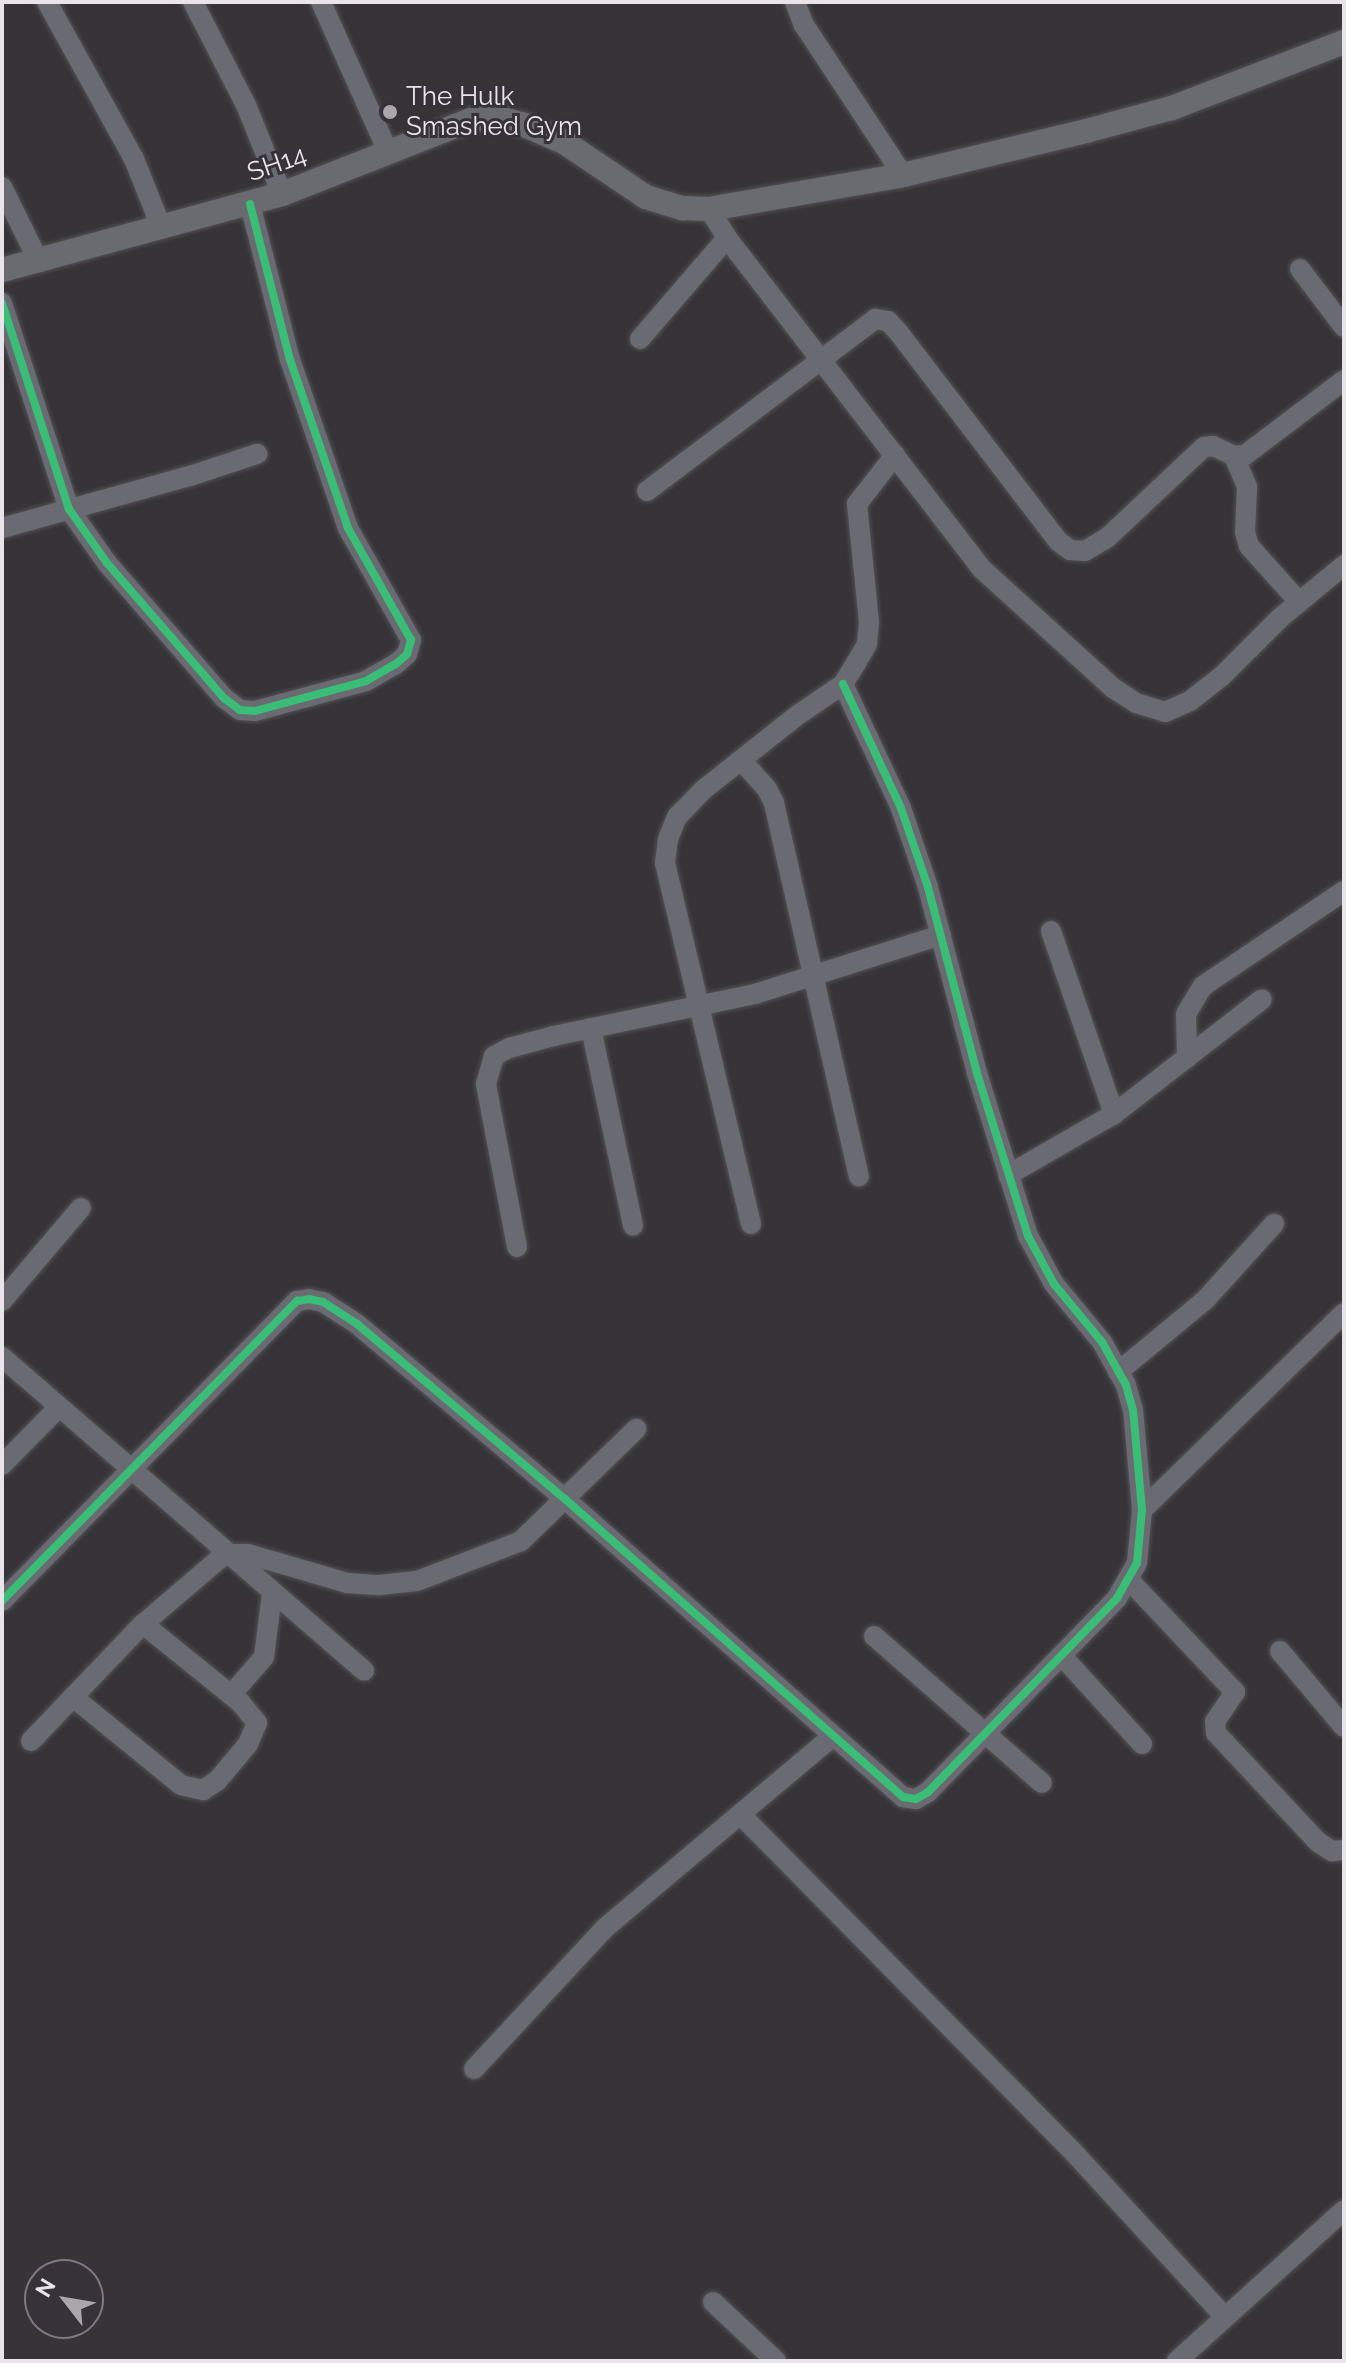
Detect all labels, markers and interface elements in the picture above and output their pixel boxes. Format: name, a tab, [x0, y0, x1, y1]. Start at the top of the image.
place label: The Hulk Smashed Gym	[406, 81, 582, 142]
marker: The Hulk Smashed Gym	[381, 103, 399, 121]
street label: SH14	[243, 139, 311, 189]
north arrow	[24, 2259, 104, 2339]
text: N	[30, 2274, 61, 2302]

